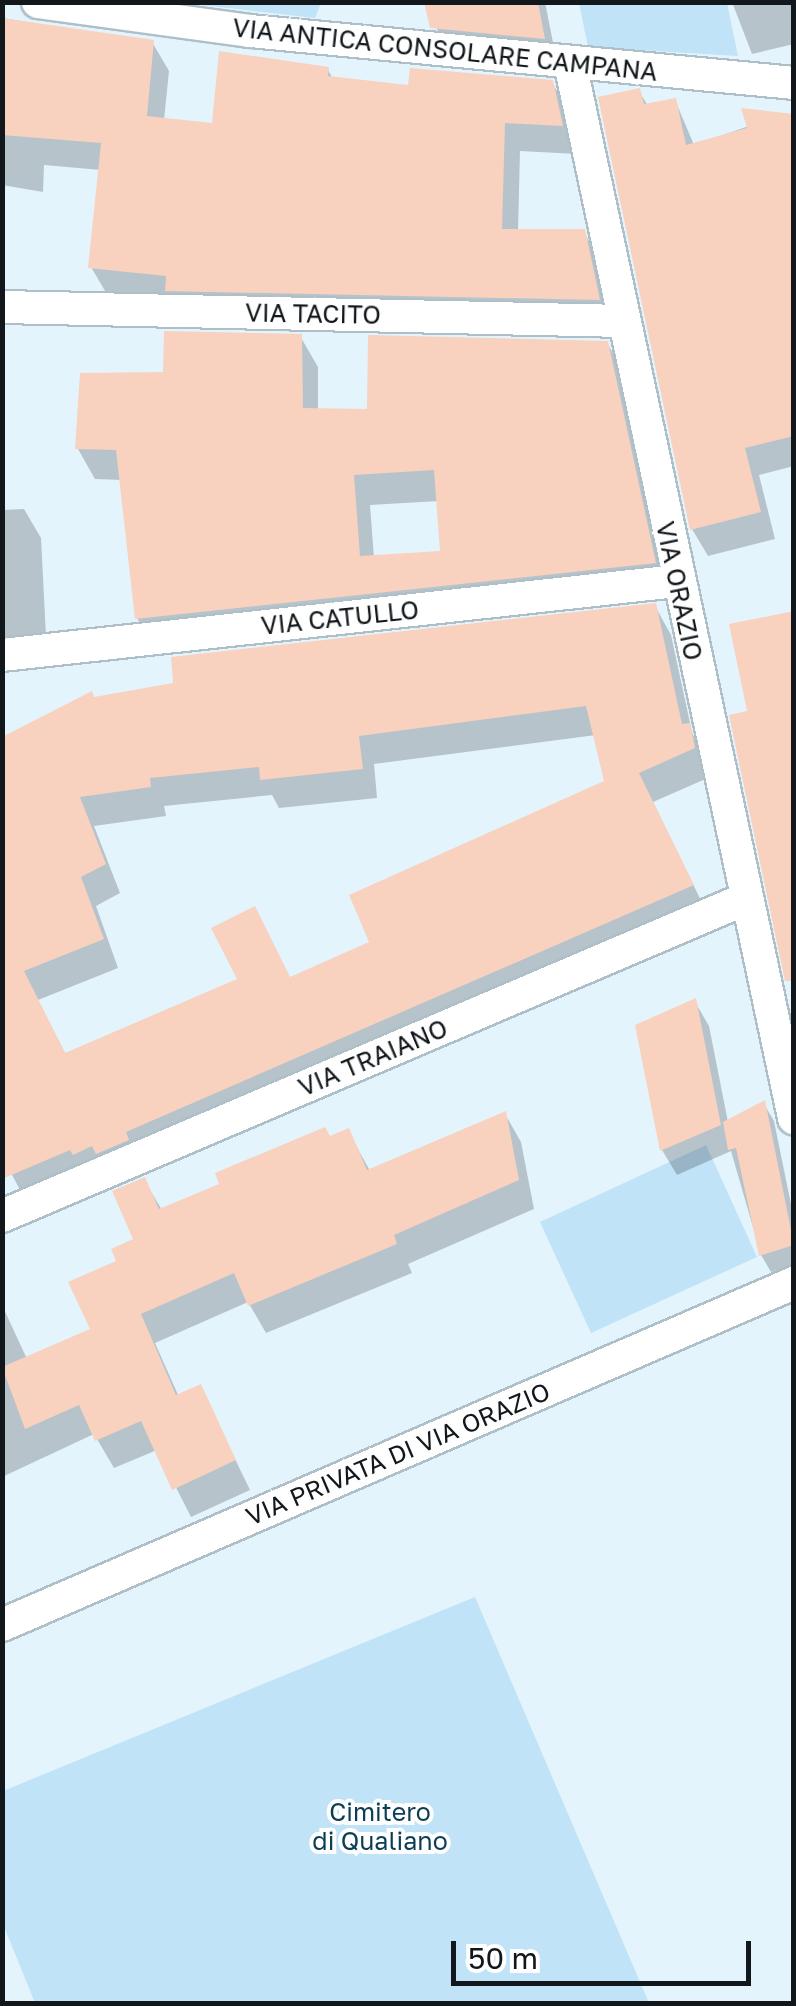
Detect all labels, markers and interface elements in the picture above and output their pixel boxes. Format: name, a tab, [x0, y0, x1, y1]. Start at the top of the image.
street label: VIA ANTICA CONSOLARE CAMPANA	[231, 13, 659, 87]
street label: VIA TACITO	[245, 298, 381, 330]
street label: VIA ORAZIO	[650, 519, 708, 663]
street label: VIA CATULLO	[260, 595, 420, 641]
street label: VIA TRAIANO	[294, 1013, 452, 1103]
street label: VIA PRIVATA DI VIA ORAZIO	[241, 1376, 555, 1532]
park label: Cimitero di Qualiano	[312, 1798, 448, 1857]
scale bar	[456, 1921, 756, 1983]
text: 50 m	[468, 1940, 538, 1976]

